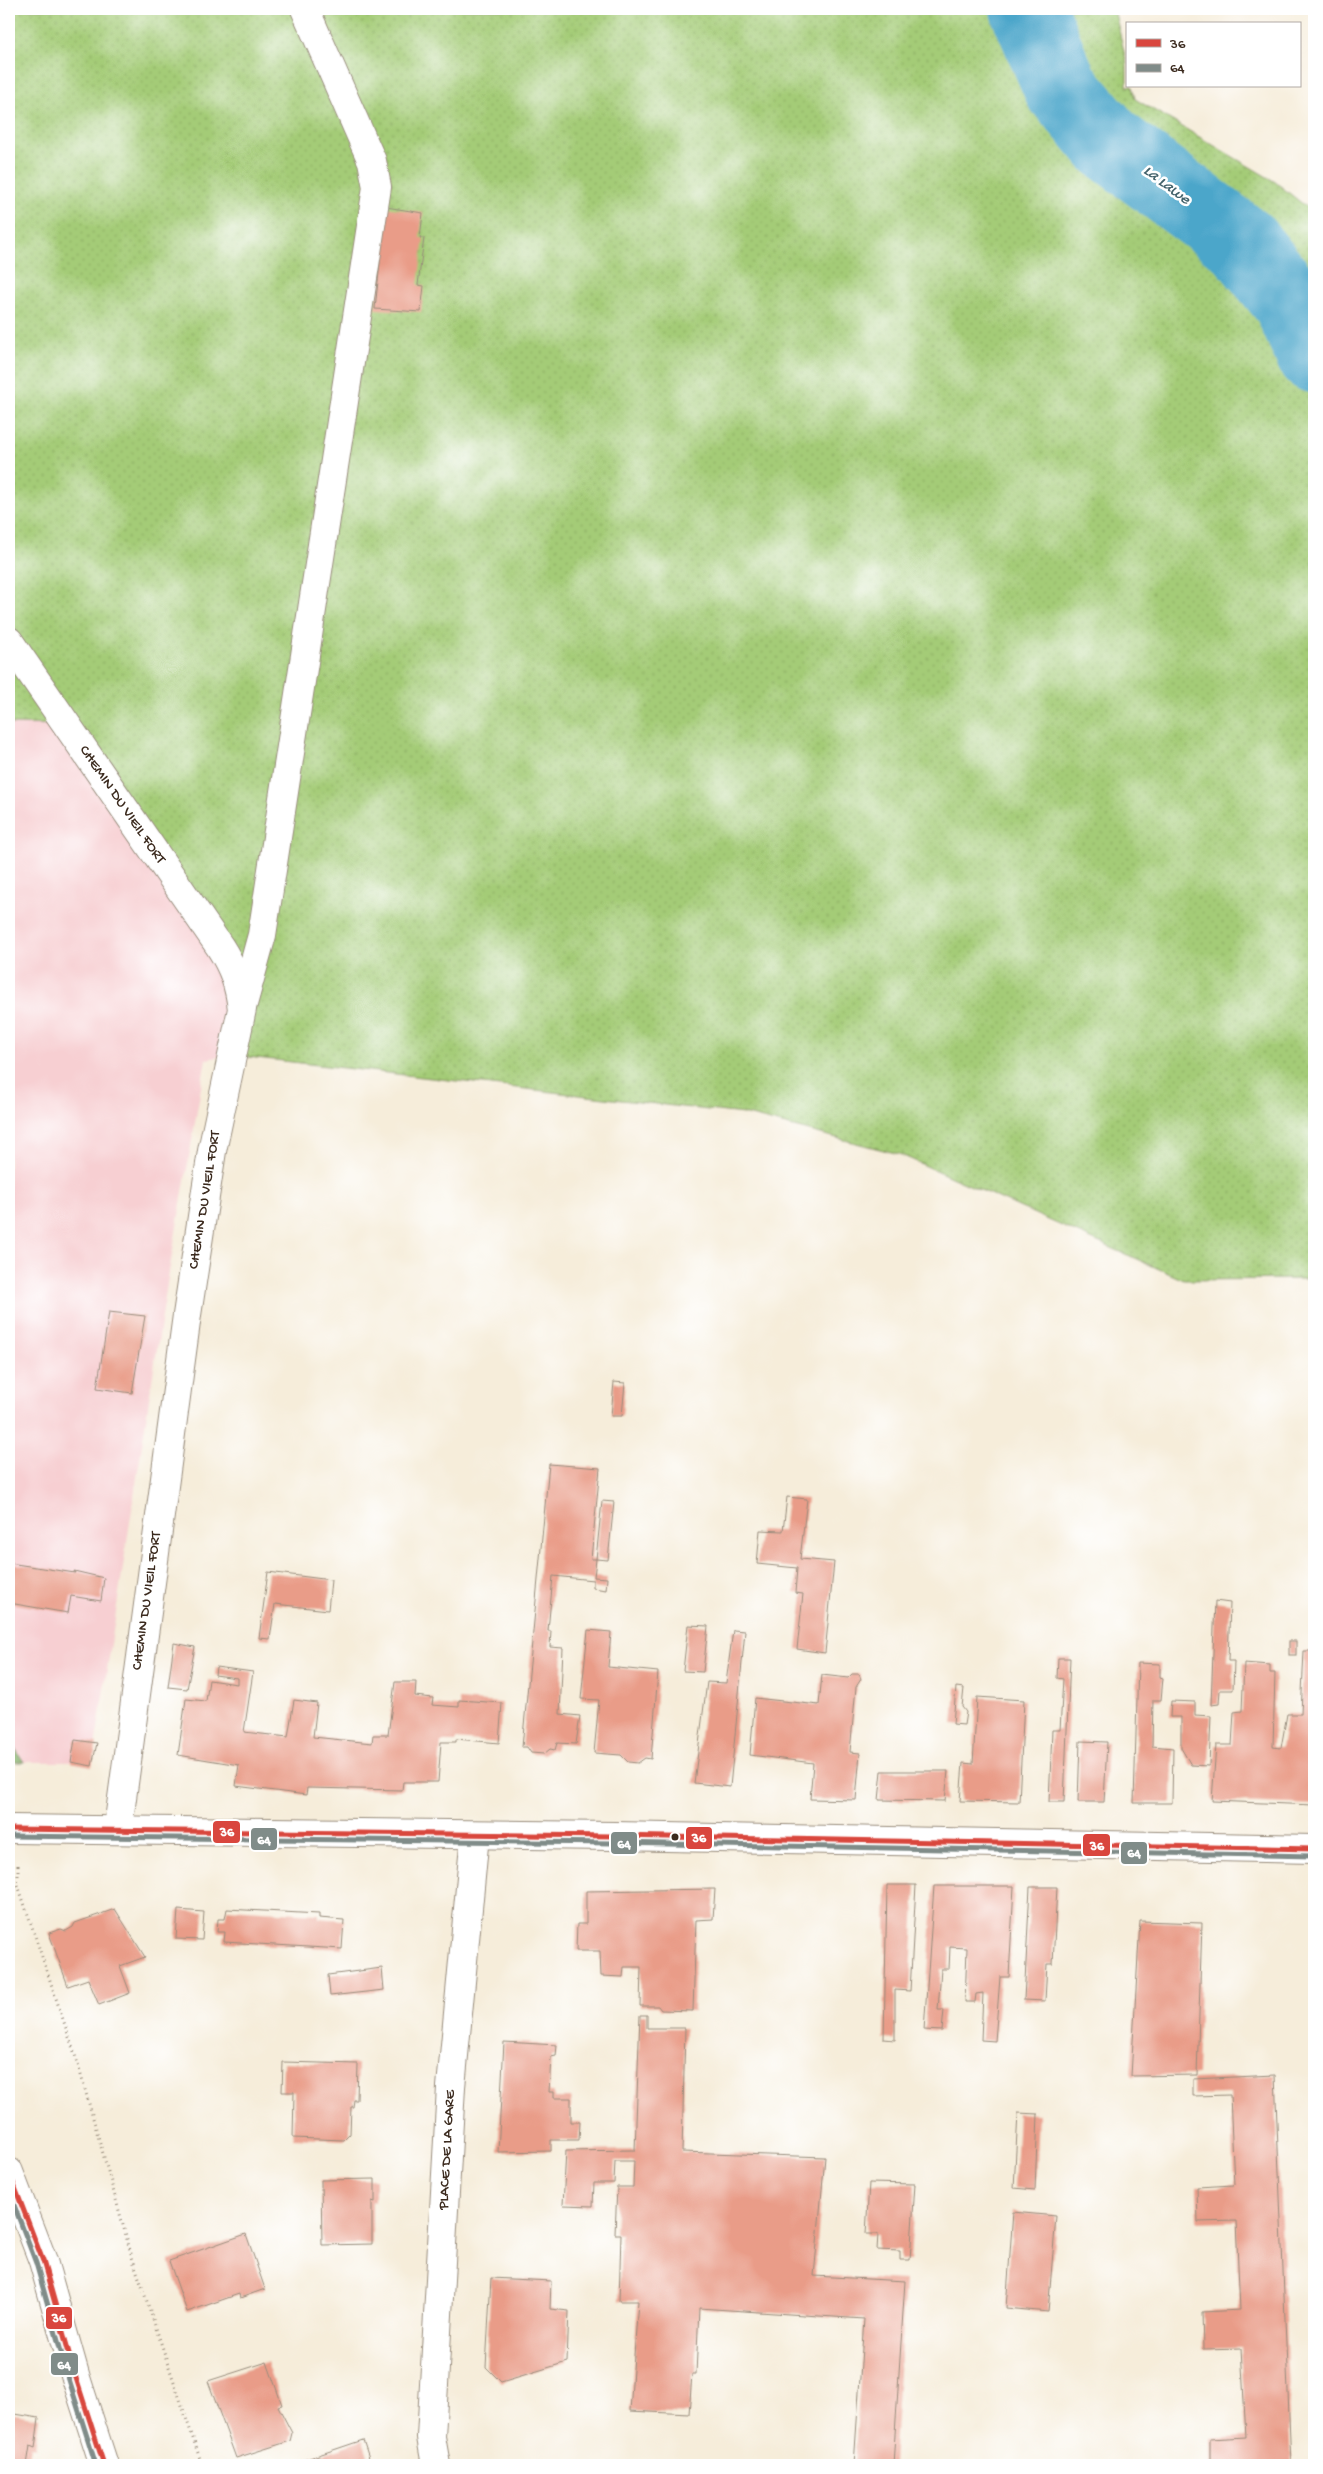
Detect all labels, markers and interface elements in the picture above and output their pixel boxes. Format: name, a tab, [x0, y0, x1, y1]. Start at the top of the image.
legend	[1126, 22, 1300, 88]
text: 36	[1169, 36, 1186, 54]
text: 64	[1170, 60, 1185, 78]
water label: La Lawe	[1139, 162, 1194, 210]
street label: CHEMIN DU VIEIL FORT	[75, 742, 170, 868]
street label: CHEMIN DU VIEIL FORT	[185, 1128, 225, 1270]
street label: CHEMIN DU VIEIL FORT	[128, 1529, 166, 1671]
line badge: 36	[212, 1820, 241, 1844]
text: 36	[219, 1825, 235, 1842]
line badge: 36	[685, 1826, 713, 1850]
line badge: 64	[250, 1827, 278, 1851]
line badge: 64	[610, 1831, 638, 1855]
text: 36	[691, 1831, 707, 1848]
unlabelled marker	[670, 1832, 680, 1842]
text: 64	[257, 1833, 271, 1850]
line badge: 36	[1082, 1833, 1111, 1857]
text: 64	[617, 1837, 631, 1854]
text: 36	[1089, 1839, 1105, 1856]
line badge: 64	[1120, 1841, 1148, 1865]
text: 64	[1127, 1846, 1141, 1863]
street label: PLACE DE LA GARE	[435, 2089, 460, 2211]
line badge: 36	[45, 2306, 73, 2330]
text: 36	[51, 2311, 67, 2328]
line badge: 64	[50, 2352, 79, 2376]
text: 64	[57, 2358, 71, 2375]

